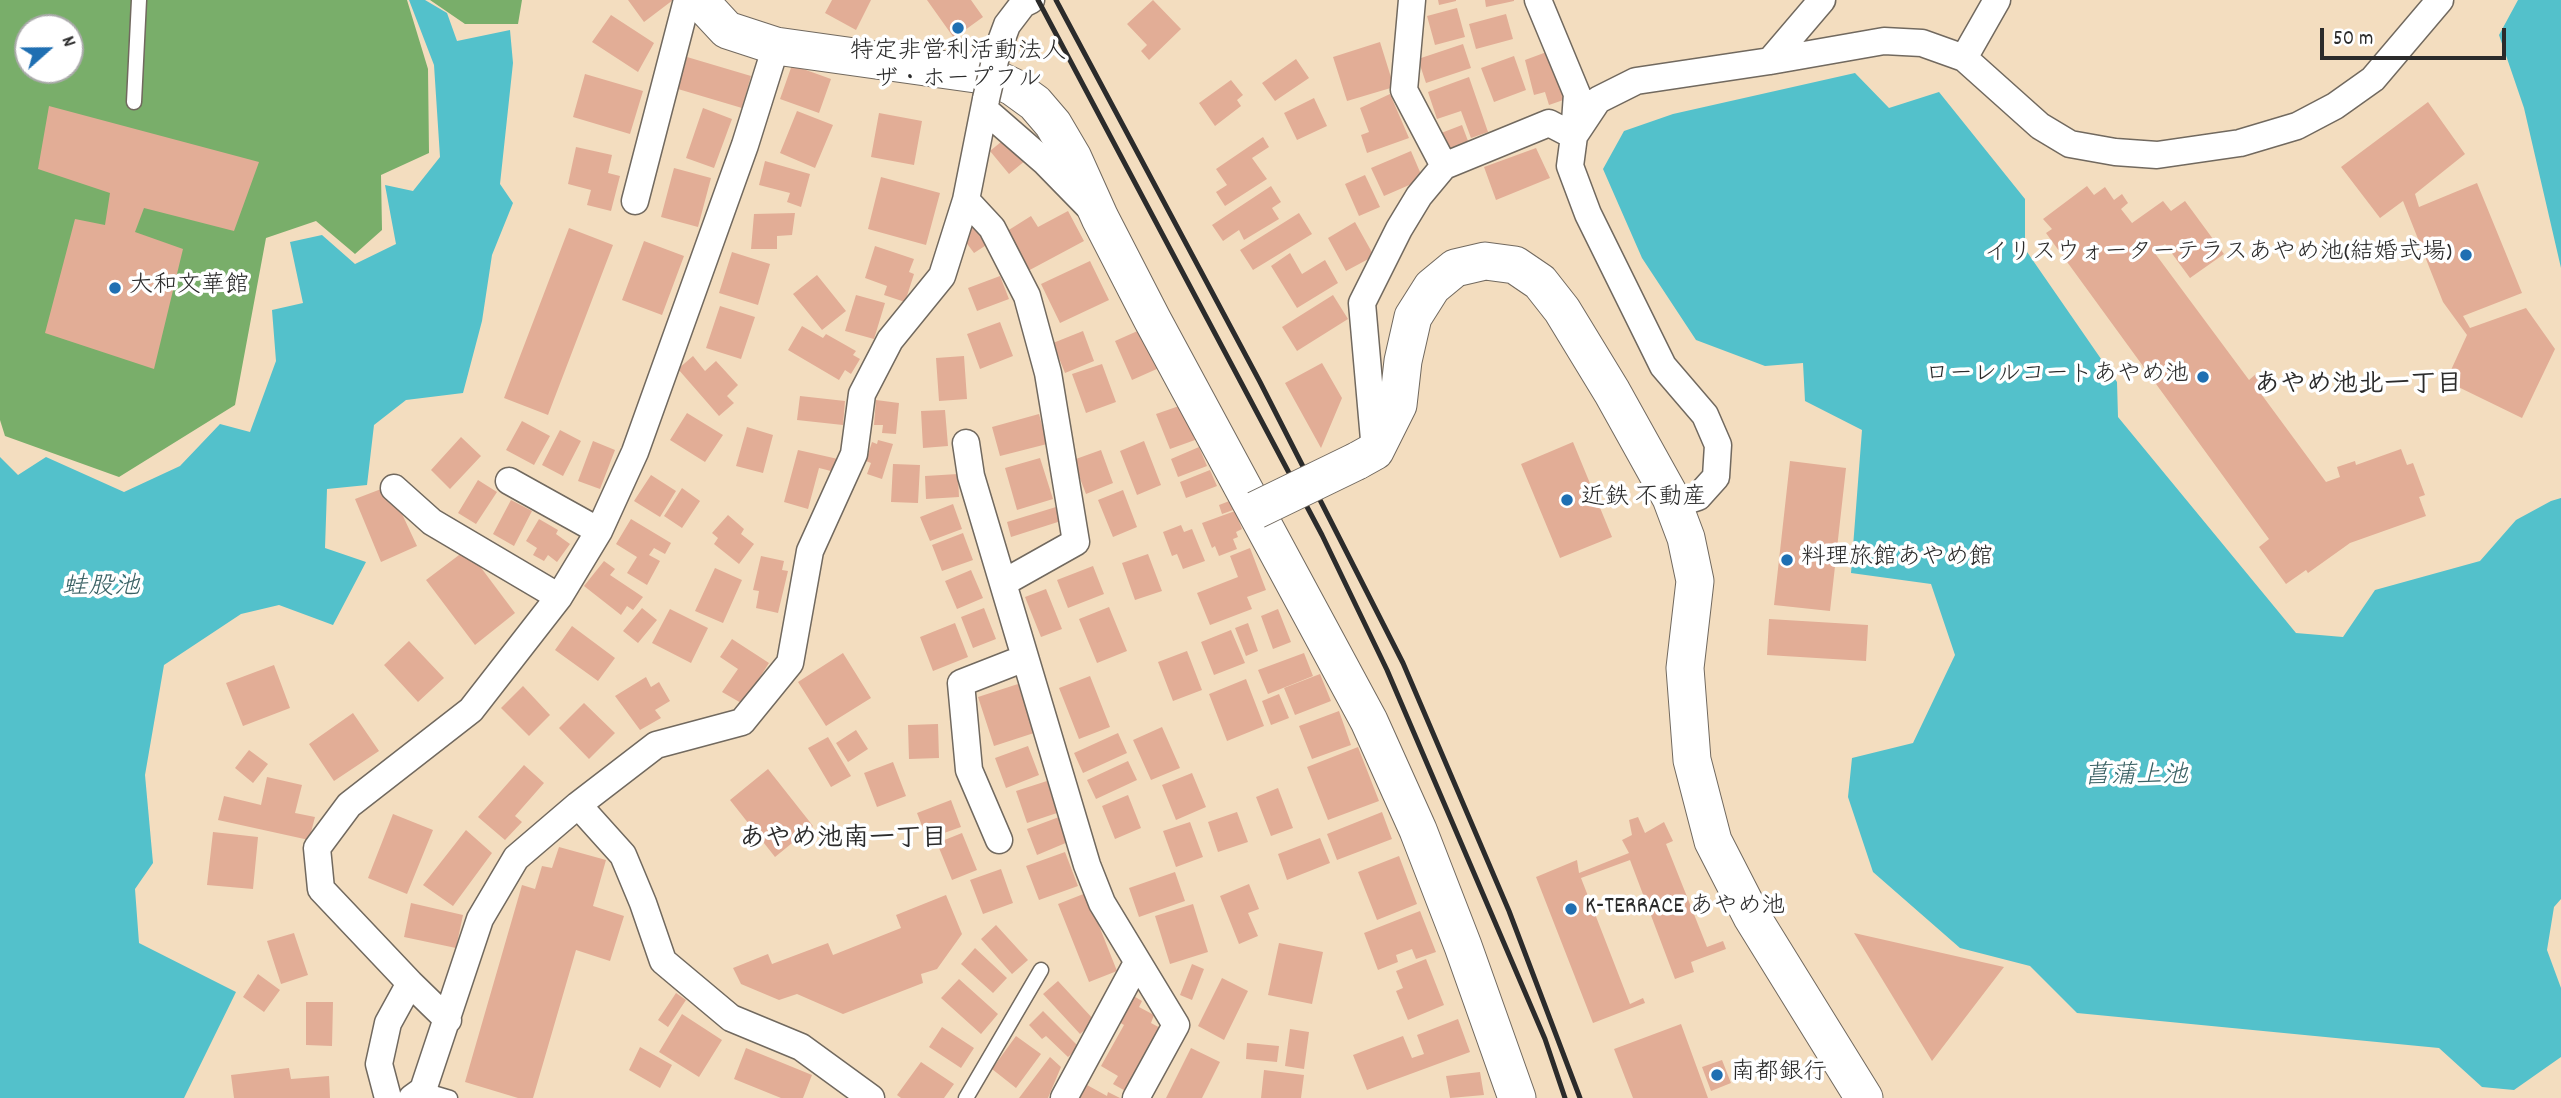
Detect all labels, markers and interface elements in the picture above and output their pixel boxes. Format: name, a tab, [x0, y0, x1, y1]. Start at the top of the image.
north arrow	[14, 14, 84, 84]
scale bar	[2323, 14, 2508, 58]
marker: 特定非営利活動法人 ザ・ホープフル	[950, 20, 966, 36]
text: 50 m	[2333, 25, 2373, 55]
text: N	[53, 33, 81, 51]
place label: 特定非営利活動法人 ザ・ホープフル	[850, 40, 1066, 96]
place label: イリスウォーターテラスあやめ池(結婚式場)	[1984, 241, 2452, 269]
marker: イリスウォーターテラスあやめ池(結婚式場)	[2458, 247, 2474, 263]
place label: 大和文華館	[129, 274, 249, 302]
marker: 大和文華館	[107, 280, 123, 296]
place label: ローレルコートあやめ池	[1925, 363, 2189, 391]
marker: ローレルコートあやめ池	[2195, 369, 2211, 385]
district label: あやめ池北一丁目	[2254, 371, 2462, 403]
place label: 近鉄 不動産	[1581, 486, 1706, 514]
marker: 近鉄 不動産	[1559, 492, 1575, 508]
place label: 料理旅館あやめ館	[1801, 546, 1993, 574]
marker: 料理旅館あやめ館	[1779, 552, 1795, 568]
water label: 蛙股池	[62, 573, 140, 605]
water label: 菖蒲上池	[2084, 762, 2188, 794]
district label: あやめ池南一丁目	[739, 825, 947, 857]
place label: K-TERRACE あやめ池	[1585, 895, 1786, 923]
marker: K-TERRACE あやめ池	[1563, 901, 1579, 917]
place label: 南都銀行	[1731, 1061, 1827, 1089]
marker: 南都銀行	[1709, 1067, 1725, 1083]

